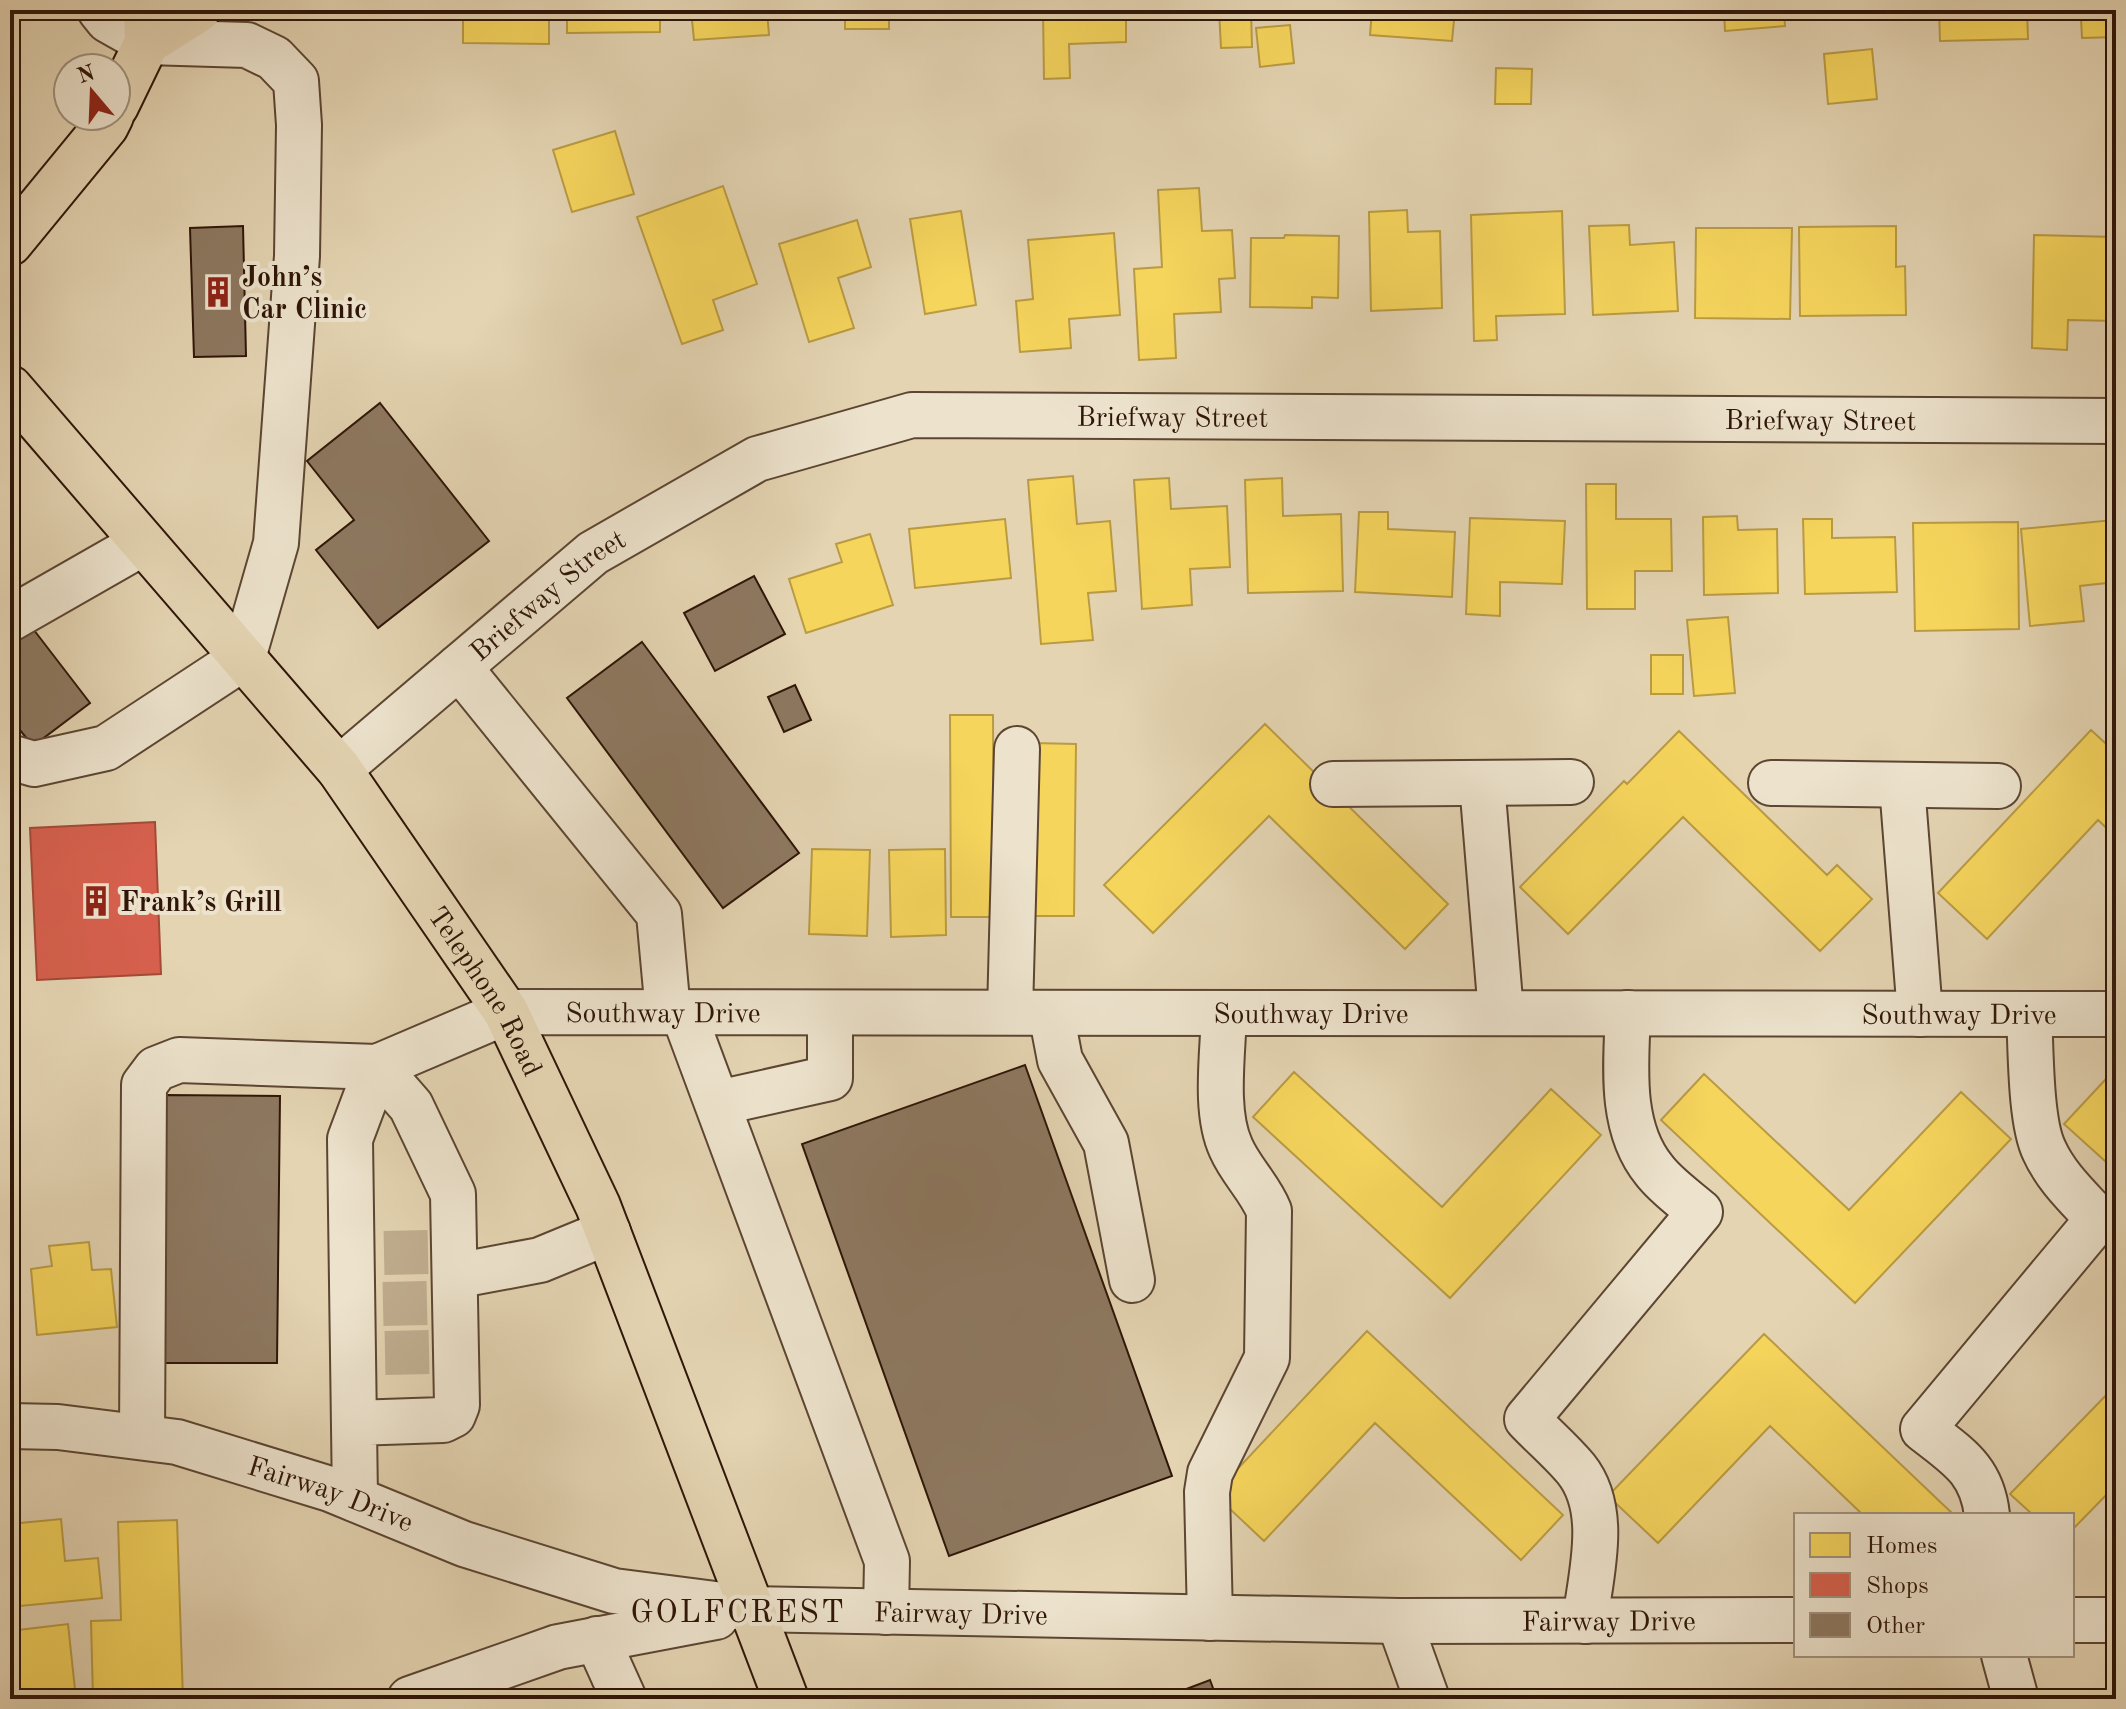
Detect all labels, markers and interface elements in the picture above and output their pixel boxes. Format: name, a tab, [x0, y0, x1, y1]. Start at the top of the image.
north arrow	[52, 52, 132, 132]
text: N	[75, 62, 98, 88]
place label: John’s Car Clinic	[242, 265, 367, 325]
building icon: John’s Car Clinic	[201, 275, 235, 309]
street label: Briefway Street	[1076, 405, 1268, 434]
street label: Briefway Street	[1724, 408, 1916, 437]
street label: Briefway Street	[466, 526, 631, 668]
building icon: Frank’s Grill	[79, 884, 113, 918]
place label: Frank’s Grill	[120, 890, 282, 918]
street label: Telephone Road	[421, 903, 545, 1081]
street label: Southway Drive	[565, 1001, 761, 1029]
street label: Southway Drive	[1213, 1002, 1409, 1030]
street label: Southway Drive	[1861, 1003, 2057, 1031]
street label: Fairway Drive	[244, 1453, 417, 1539]
legend	[1794, 1513, 2074, 1657]
text: Homes	[1866, 1535, 1937, 1559]
text: Shops	[1866, 1575, 1929, 1599]
district label: GOLFCREST	[630, 1598, 846, 1630]
street label: Fairway Drive	[873, 1600, 1048, 1631]
street label: Fairway Drive	[1522, 1609, 1696, 1638]
text: Other	[1866, 1615, 1925, 1639]

